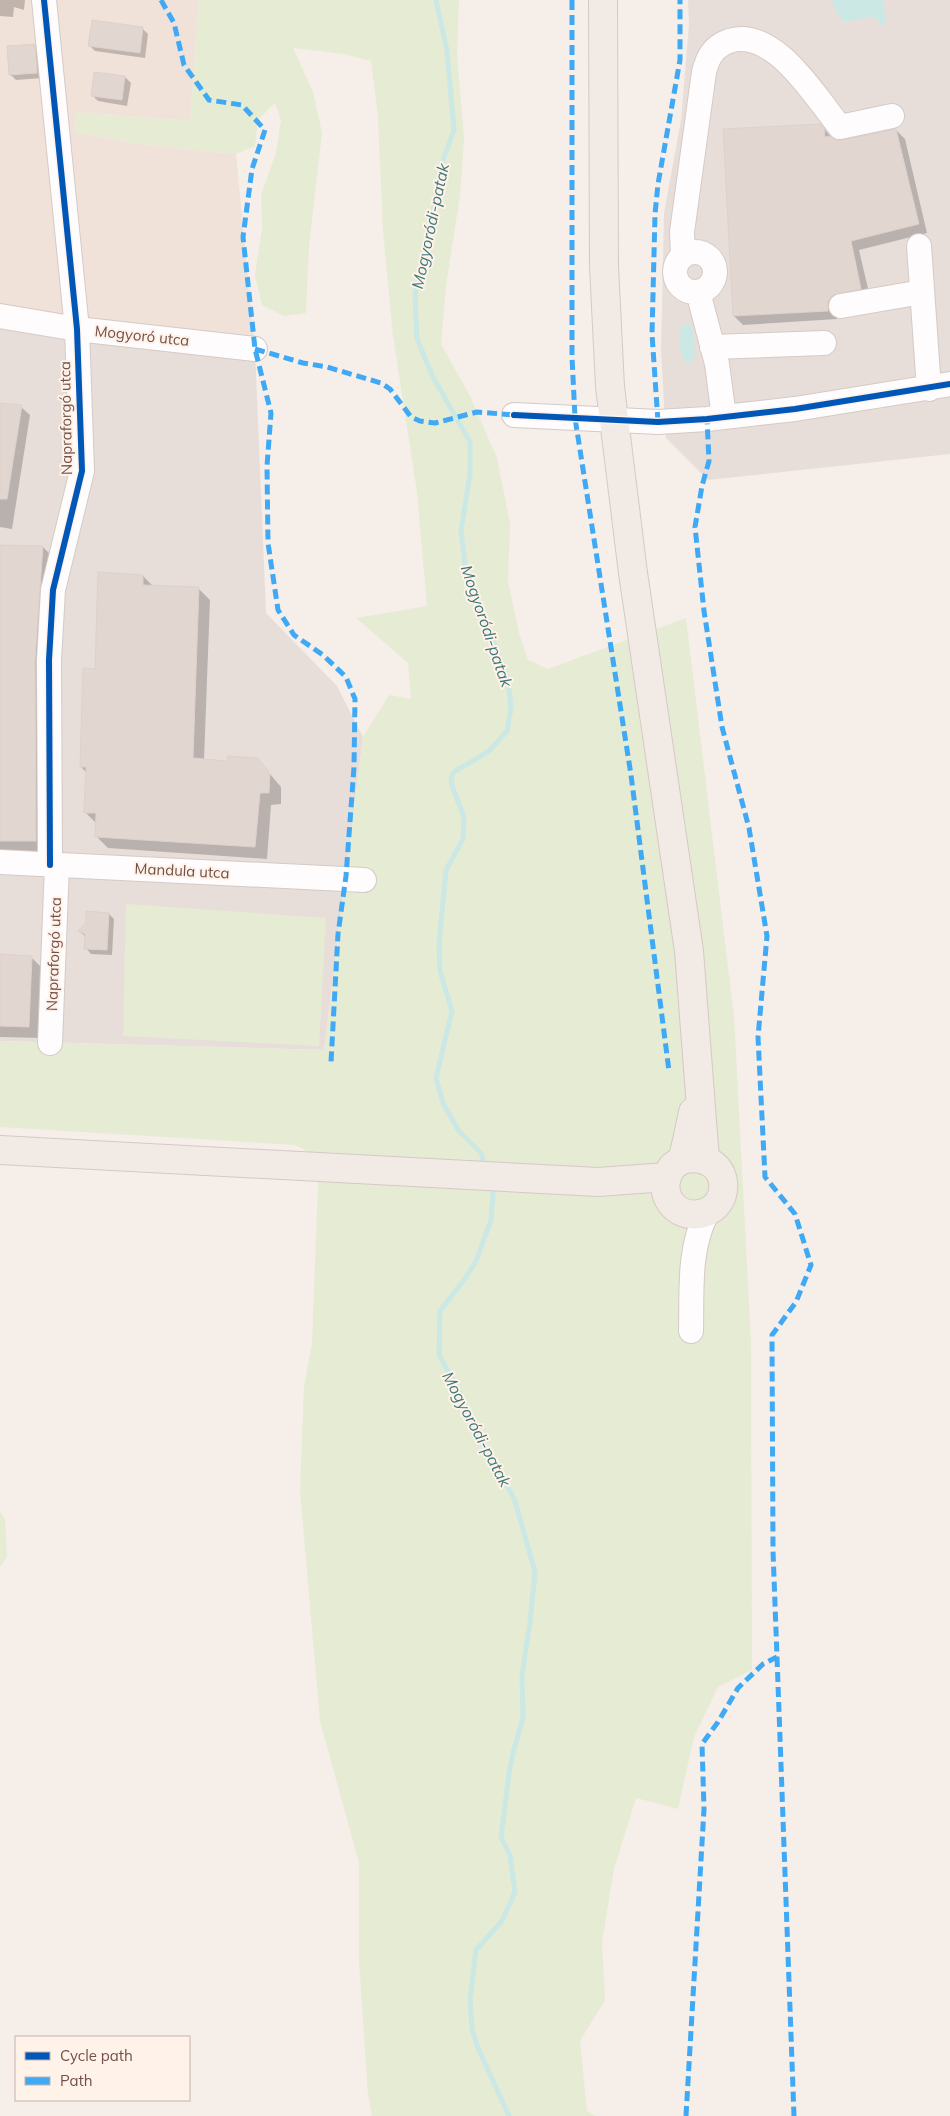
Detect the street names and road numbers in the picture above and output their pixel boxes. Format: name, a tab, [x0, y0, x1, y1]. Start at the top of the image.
street label: Mogyoró utca	[94, 321, 190, 350]
street label: Napraforgó utca	[55, 361, 76, 475]
street label: Mandula utca	[134, 859, 230, 882]
street label: Napraforgó utca	[42, 897, 65, 1011]

